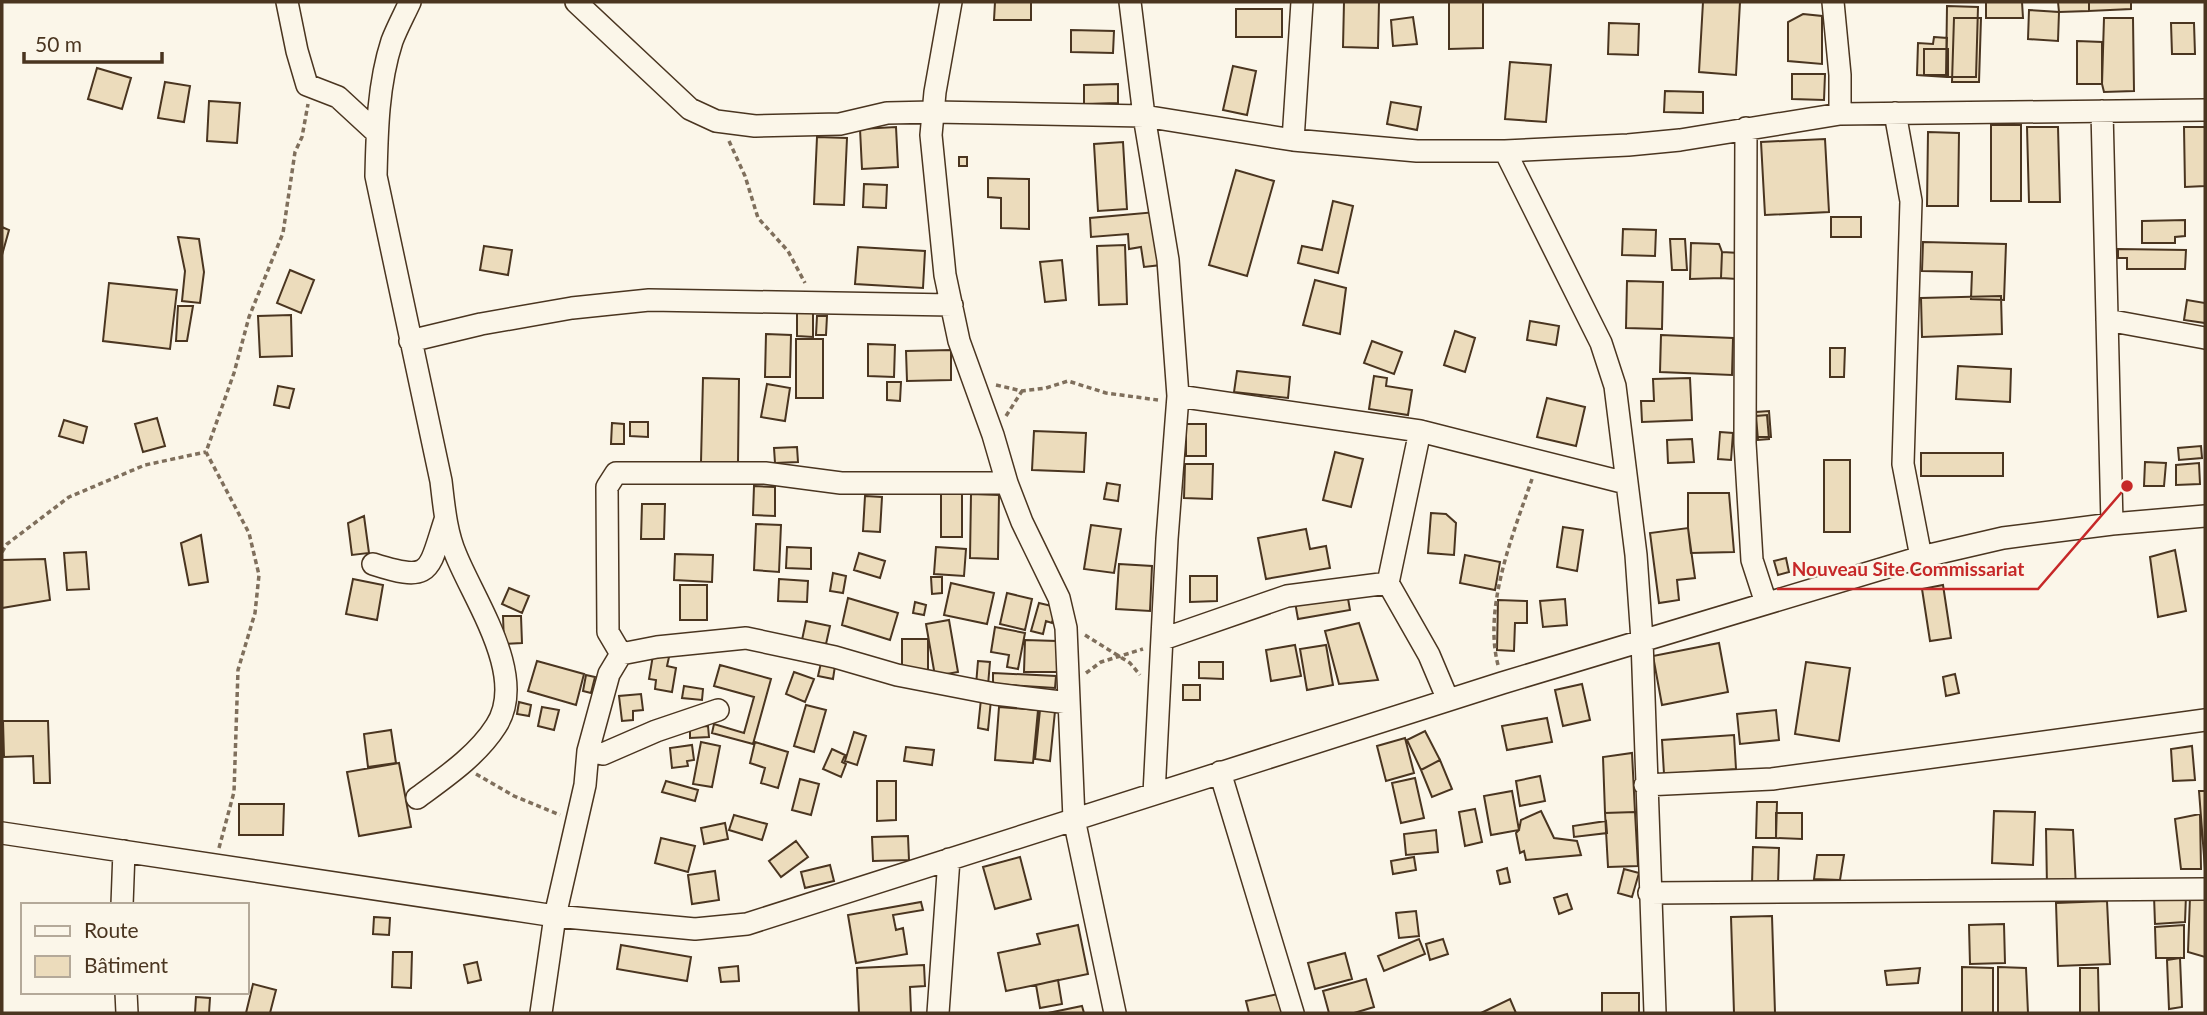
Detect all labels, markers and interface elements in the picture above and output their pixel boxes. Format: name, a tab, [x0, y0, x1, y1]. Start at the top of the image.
scale bar	[24, 21, 163, 65]
text: 50 m	[35, 31, 82, 56]
callout: Nouveau Site Commissariat	[1777, 549, 2038, 589]
text: Nouveau Site Commissariat	[1792, 557, 2024, 580]
legend	[21, 903, 248, 994]
text: Route	[84, 917, 139, 942]
text: Bâtiment	[84, 952, 169, 977]

